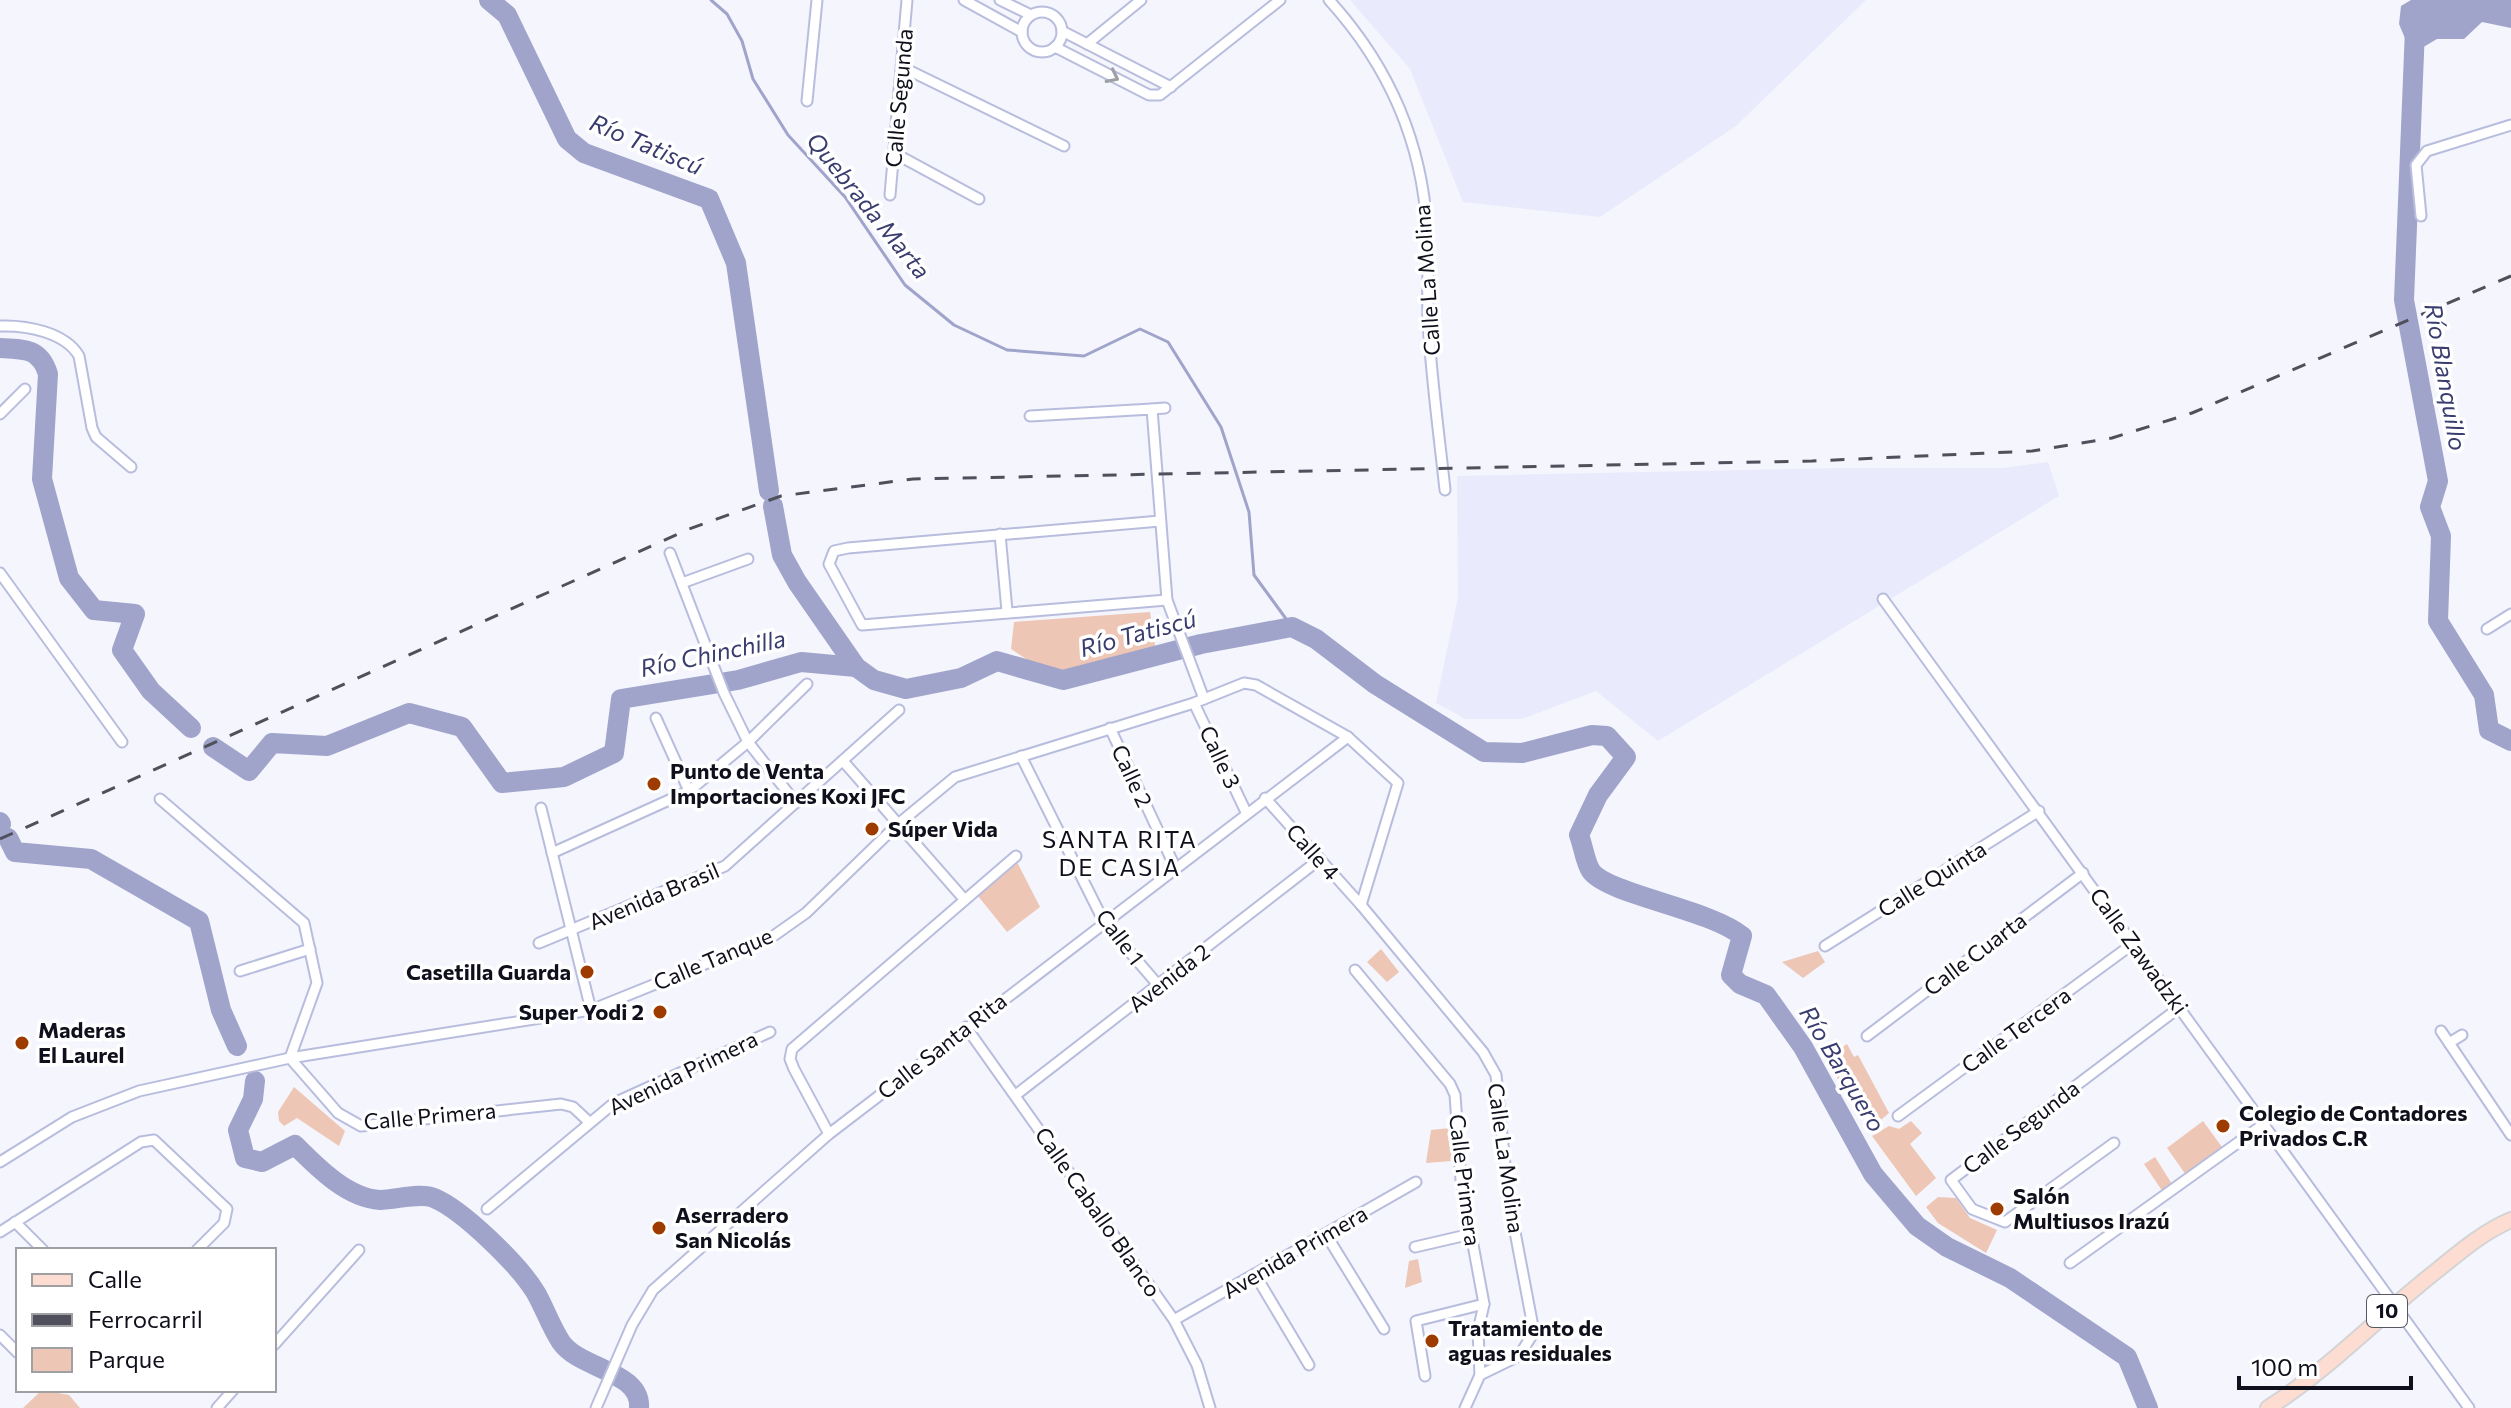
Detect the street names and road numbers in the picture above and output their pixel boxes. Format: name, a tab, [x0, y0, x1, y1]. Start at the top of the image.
street label: Calle Segunda	[879, 27, 918, 168]
street label: Calle La Molina	[1408, 204, 1445, 356]
street label: Calle 3	[1194, 721, 1247, 792]
street label: Calle 2	[1106, 740, 1159, 811]
street label: Calle 4	[1281, 818, 1346, 886]
street label: Calle Quinta	[1873, 835, 1991, 923]
street label: Avenida Brasil	[585, 856, 723, 935]
street label: Calle Zawadzki	[2084, 882, 2194, 1019]
street label: Calle 1	[1091, 903, 1150, 970]
street label: Calle Cuarta	[1918, 906, 2031, 1001]
street label: Calle Tanque	[649, 921, 776, 996]
street label: Avenida 2	[1123, 937, 1215, 1018]
street label: Calle Tercera	[1956, 981, 2076, 1078]
street label: Calle Santa Rita	[872, 987, 1012, 1104]
street label: Avenida Primera	[604, 1025, 762, 1120]
street label: Calle Segunda	[1957, 1074, 2084, 1179]
street label: Calle La Molina	[1483, 1081, 1530, 1235]
street label: Calle Primera	[363, 1096, 497, 1135]
street label: Calle Primera	[1444, 1112, 1487, 1247]
street label: Calle Caballo Blanco	[1030, 1122, 1167, 1302]
street label: Avenida Primera	[1218, 1199, 1372, 1304]
road number: 10	[2367, 1295, 2407, 1327]

